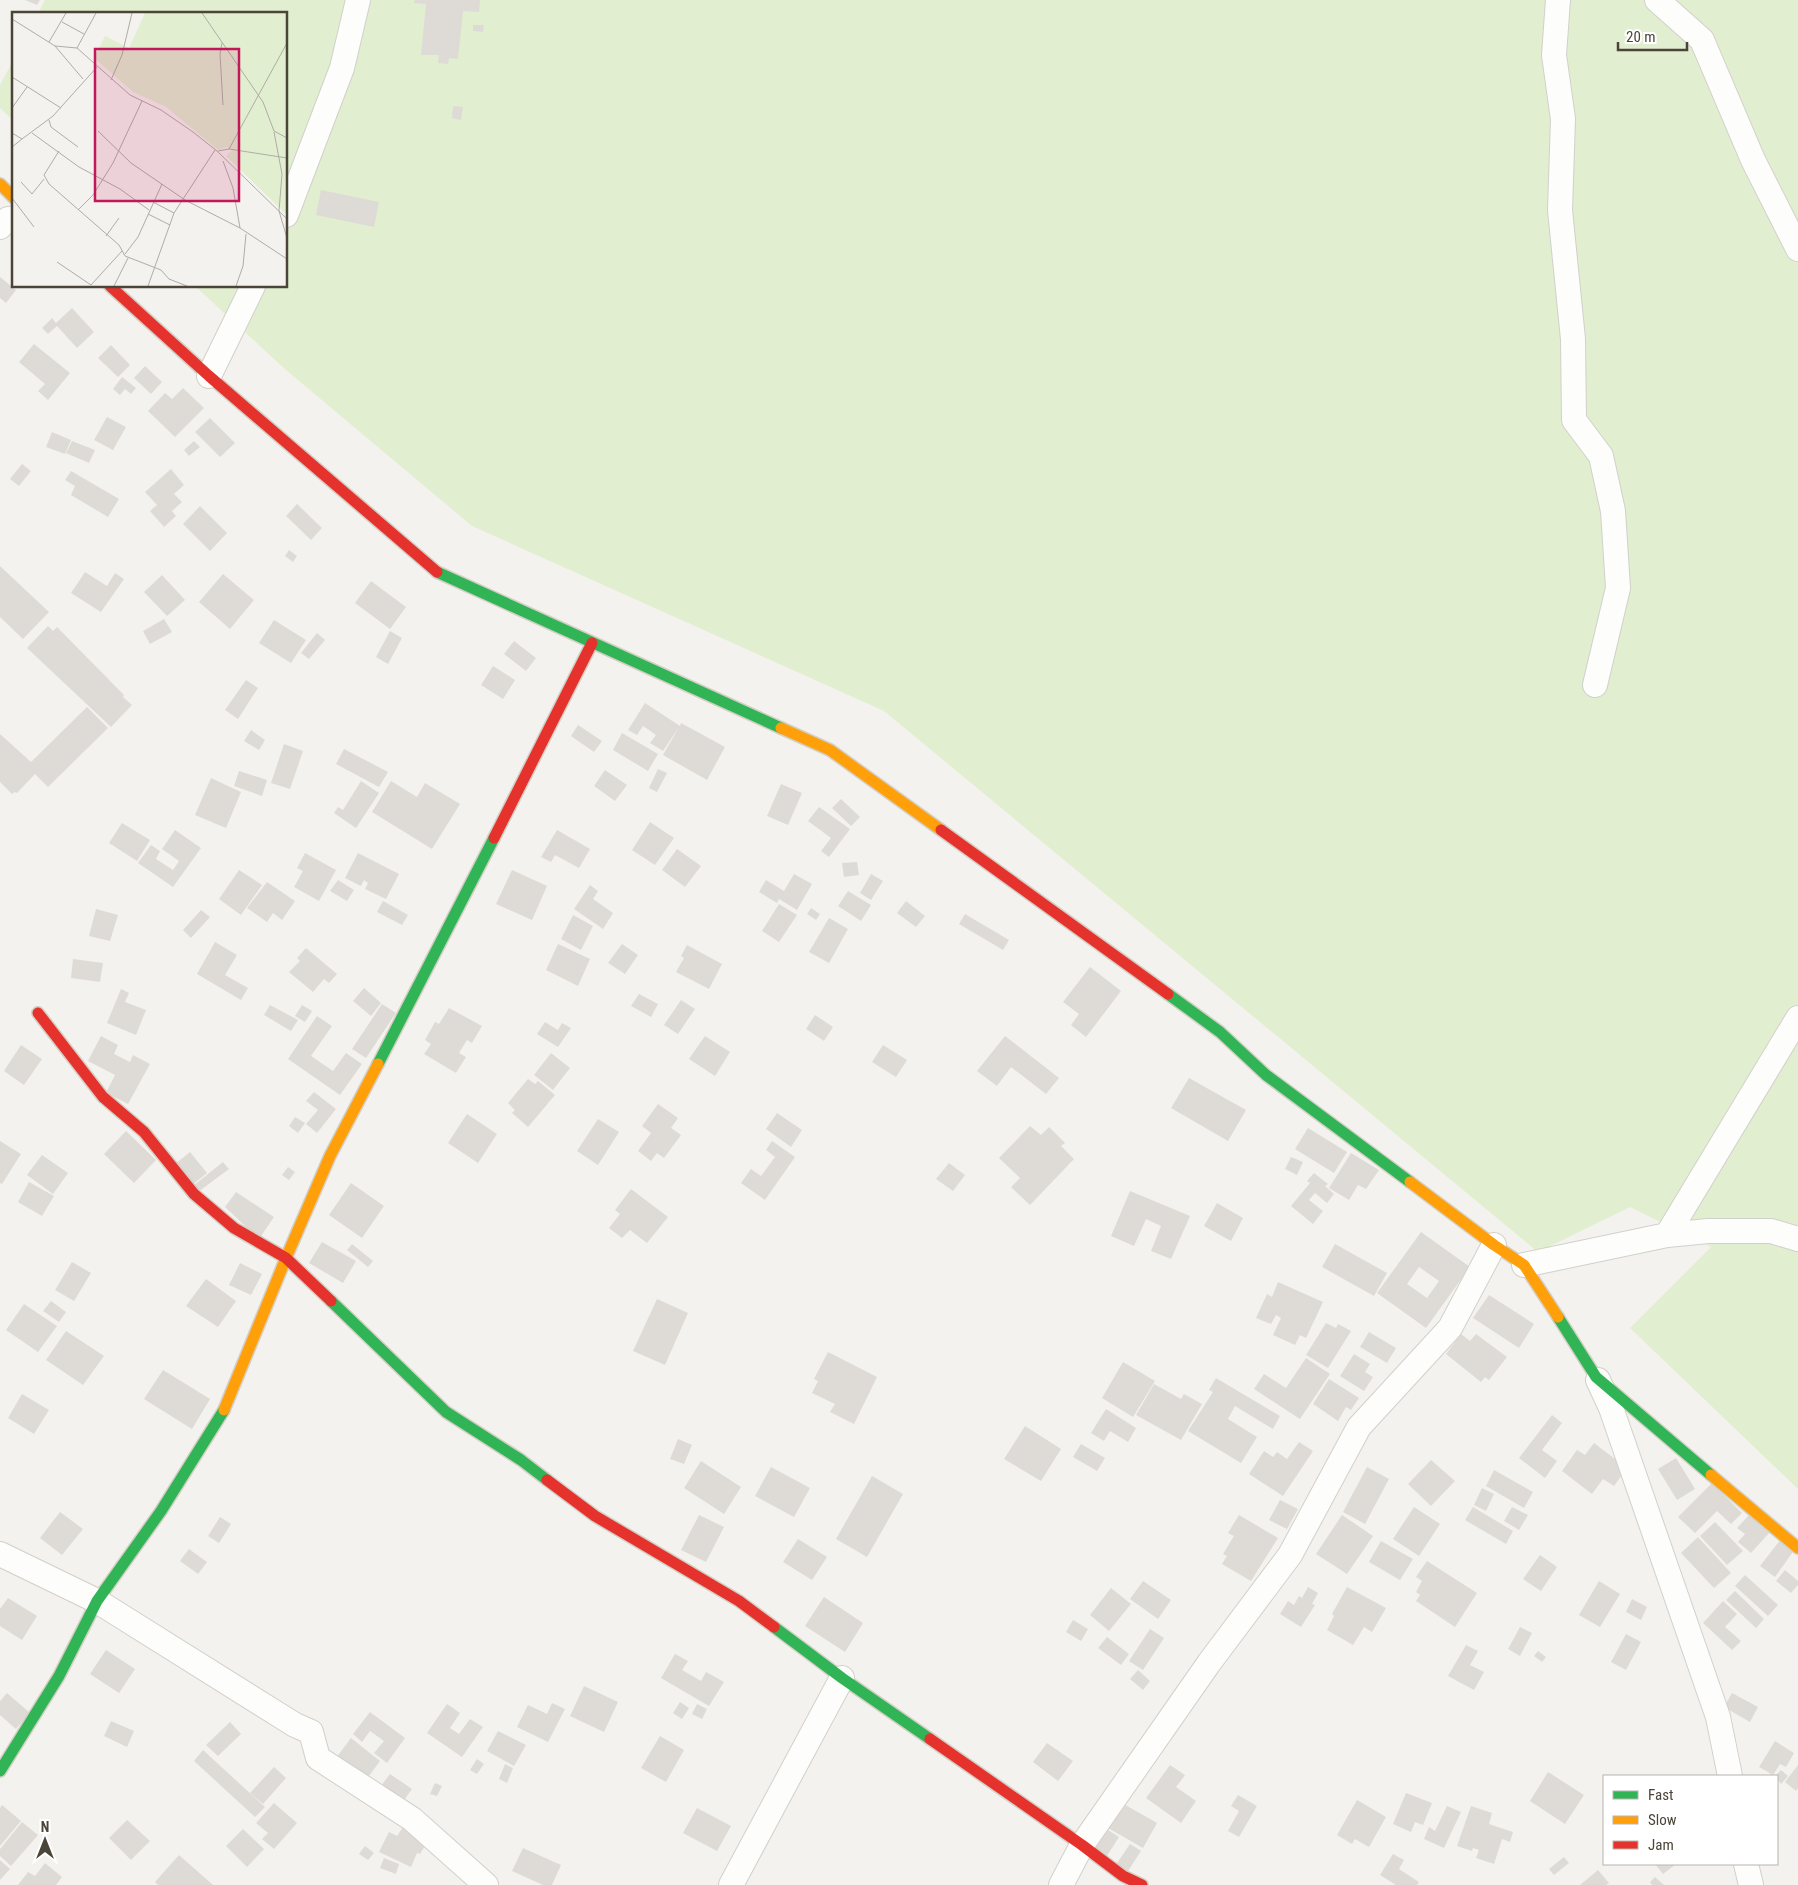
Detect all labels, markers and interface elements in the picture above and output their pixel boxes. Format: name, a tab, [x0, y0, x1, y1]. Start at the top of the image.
inset map	[12, 12, 288, 288]
scale bar	[1618, 20, 1687, 52]
text: 20 m	[1626, 28, 1656, 46]
legend	[1603, 1775, 1778, 1865]
text: Fast	[1648, 1786, 1673, 1804]
text: Slow	[1648, 1811, 1677, 1829]
north arrow	[20, 1815, 70, 1865]
text: N	[41, 1819, 49, 1835]
text: Jam	[1648, 1836, 1674, 1854]

